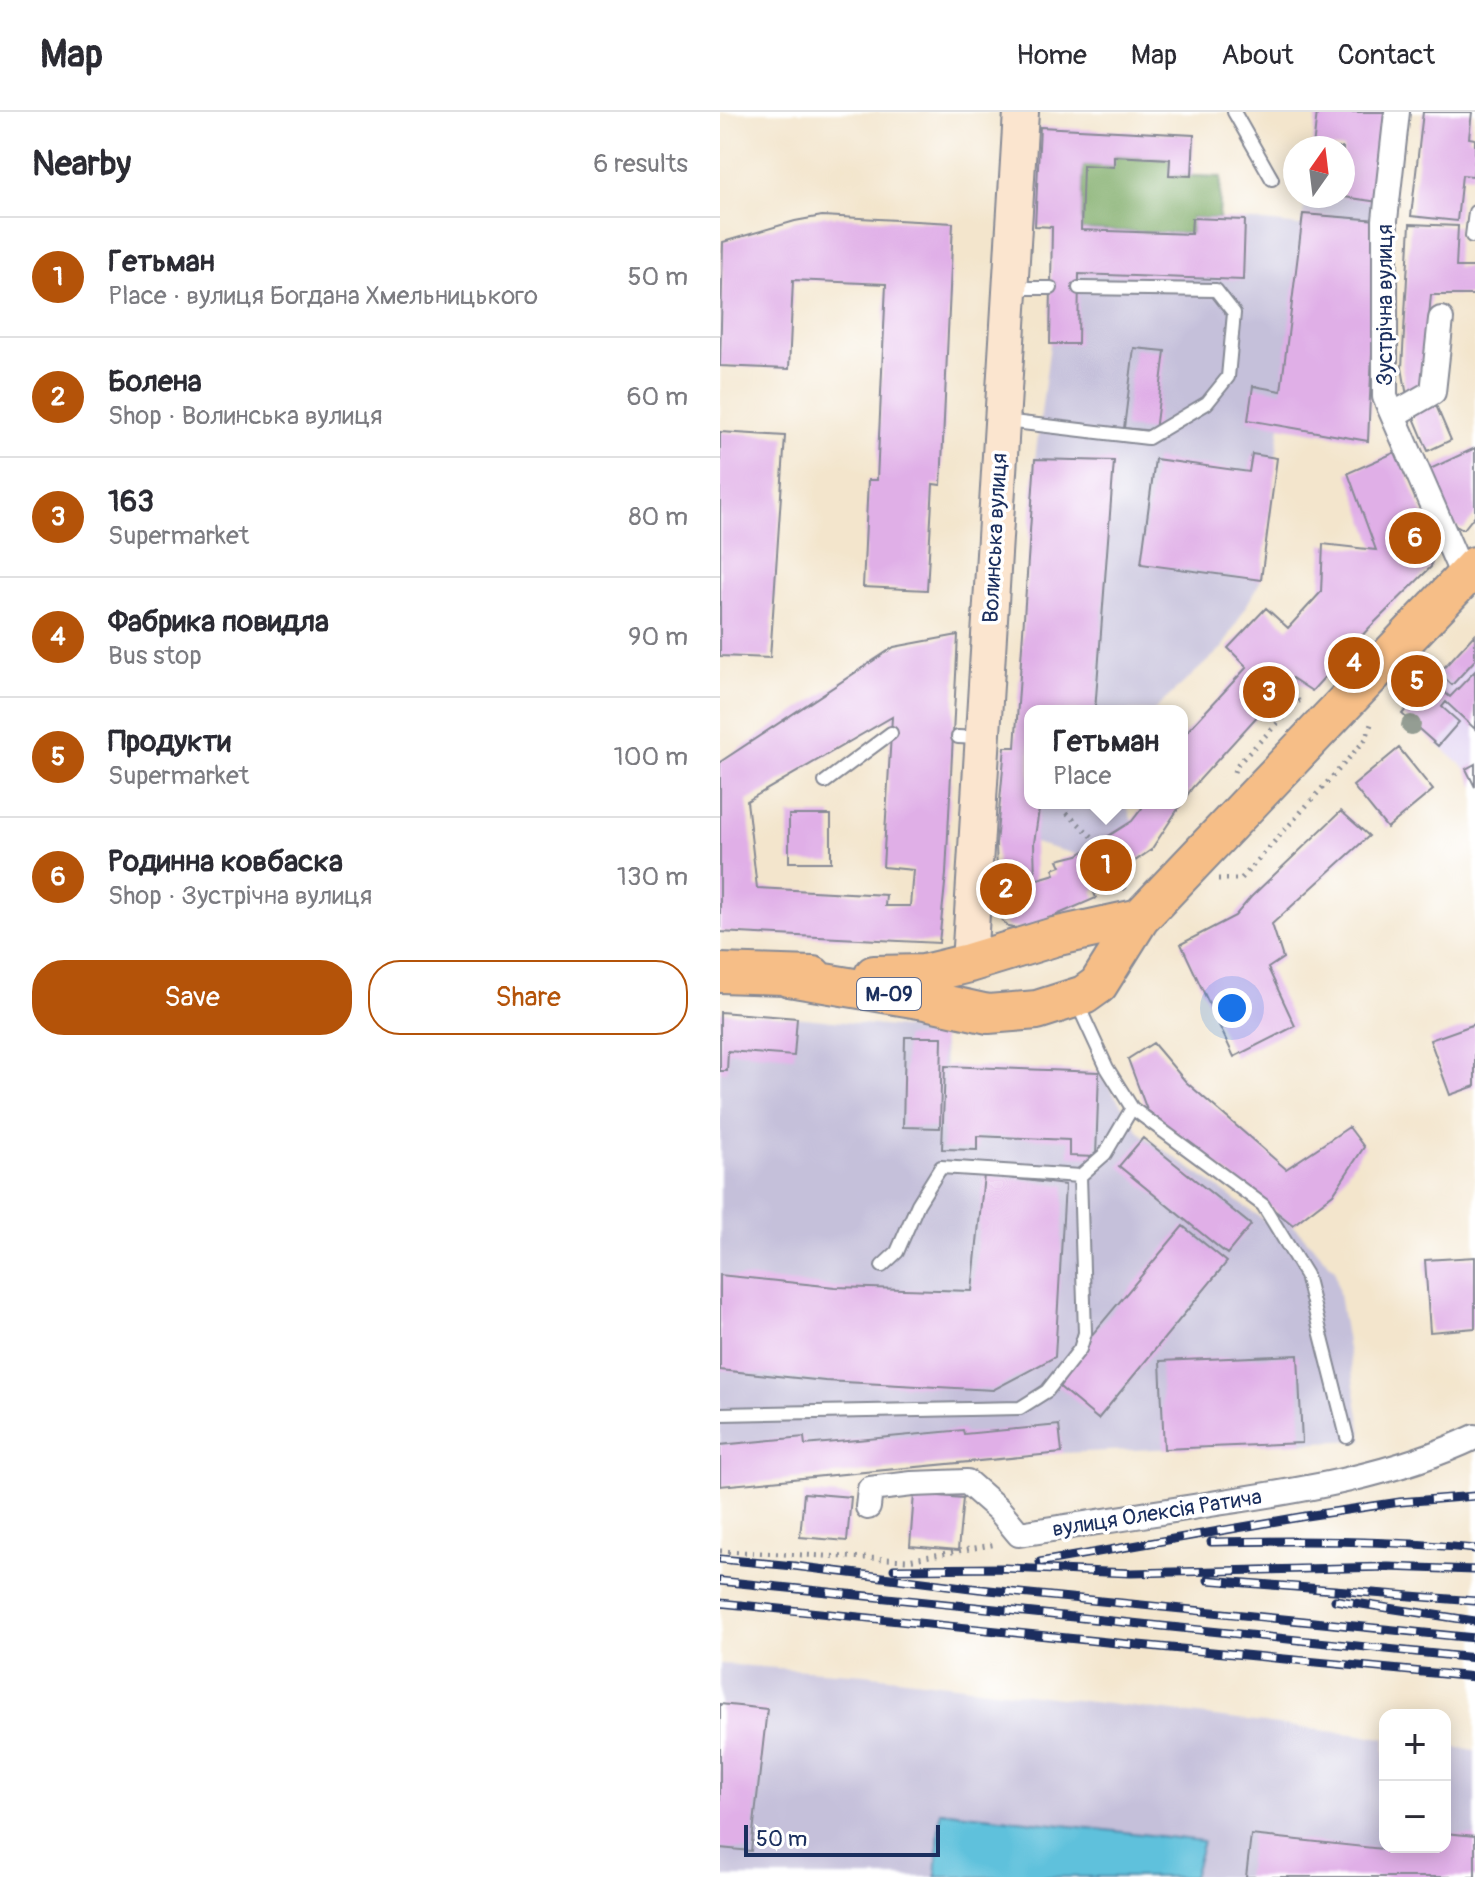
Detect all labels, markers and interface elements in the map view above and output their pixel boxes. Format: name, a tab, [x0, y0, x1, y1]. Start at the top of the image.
text: Map	[40, 31, 103, 79]
text: Home	[1016, 38, 1087, 73]
text: Map	[1131, 38, 1177, 73]
text: About	[1221, 38, 1294, 73]
text: Contact	[1338, 38, 1435, 73]
north arrow	[1283, 136, 1355, 208]
text: Nearby	[32, 143, 131, 186]
text: 6 results	[593, 148, 688, 180]
street label: Зустрічна вулиця	[1371, 224, 1399, 386]
text: Гетьман	[108, 243, 215, 280]
text: 1	[53, 261, 63, 293]
text: 50 m	[627, 261, 688, 293]
text: Place · вулиця Богдана Хмельницького	[108, 280, 538, 312]
text: Болена	[108, 363, 202, 400]
text: 2	[51, 381, 65, 413]
text: 60 m	[626, 381, 688, 413]
text: Shop · Волинська вулиця	[108, 400, 382, 432]
street label: Волинська вулиця	[977, 452, 1013, 624]
text: 163	[108, 483, 154, 520]
text: 3	[51, 501, 65, 533]
text: 80 m	[628, 501, 688, 533]
pin: 6	[1389, 508, 1441, 568]
text: Supermarket	[108, 520, 249, 552]
text: Фабрика повидла	[108, 603, 329, 640]
text: 4	[50, 621, 66, 653]
text: 90 m	[628, 621, 688, 653]
pin: 4	[1328, 633, 1380, 693]
text: Bus stop	[108, 640, 202, 672]
pin: 5	[1391, 651, 1443, 711]
pin: 3	[1243, 662, 1295, 722]
popup	[1024, 705, 1188, 809]
text: Продукти	[108, 723, 231, 760]
text: Гетьман	[1053, 723, 1159, 760]
text: 5	[51, 741, 65, 773]
text: 100 m	[614, 741, 688, 773]
text: Supermarket	[108, 760, 249, 792]
text: Place	[1053, 760, 1111, 792]
pin: 1	[1080, 835, 1132, 895]
text: Родинна ковбаска	[108, 843, 343, 880]
pin: 2	[980, 859, 1032, 919]
text: 6	[50, 861, 66, 893]
text: 130 m	[617, 861, 688, 893]
text: Shop · Зустрічна вулиця	[108, 880, 372, 912]
button: Save	[32, 960, 352, 1035]
button: Share	[368, 960, 688, 1035]
road number: М-09	[857, 978, 921, 1010]
your location	[1212, 988, 1252, 1028]
street label: вулиця Олексія Ратича	[1050, 1483, 1264, 1543]
map controls	[1379, 1709, 1451, 1853]
button: +	[1379, 1709, 1451, 1781]
button: −	[1379, 1781, 1451, 1853]
scale bar	[744, 1821, 940, 1857]
text: 50 m	[756, 1825, 807, 1853]

